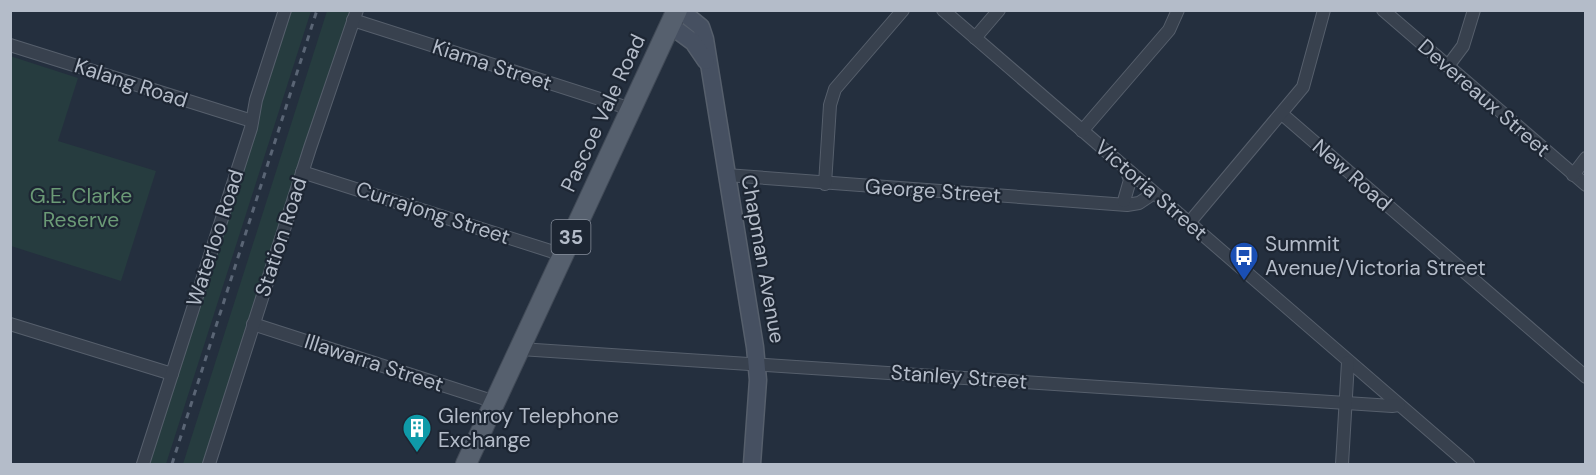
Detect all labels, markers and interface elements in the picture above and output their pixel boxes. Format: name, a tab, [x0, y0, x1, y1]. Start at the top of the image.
street label: Pascoe Vale Road	[554, 30, 652, 196]
street label: Kiama Street	[429, 33, 555, 97]
street label: Devereaux Street	[1412, 33, 1556, 163]
street label: Kalang Road	[71, 52, 191, 114]
street label: Victoria Street	[1089, 133, 1213, 247]
street label: New Road	[1306, 133, 1398, 217]
street label: Waterloo Road	[180, 166, 250, 310]
street label: Chapman Avenue	[734, 172, 792, 346]
street label: George Street	[864, 172, 1002, 210]
street label: Station Road	[249, 174, 313, 300]
street label: Currajong Street	[352, 175, 514, 251]
park label: G.E. Clarke Reserve	[30, 182, 132, 234]
road number: 35	[552, 220, 590, 254]
place label: Summit Avenue/Victoria Street	[1265, 230, 1486, 282]
bus stop icon: Summit Avenue/Victoria Street	[1228, 240, 1260, 282]
street label: Illawarra Street	[301, 327, 447, 399]
street label: Stanley Street	[890, 358, 1028, 396]
place label: Glenroy Telephone Exchange	[438, 402, 619, 454]
building icon: Glenroy Telephone Exchange	[401, 412, 433, 454]

